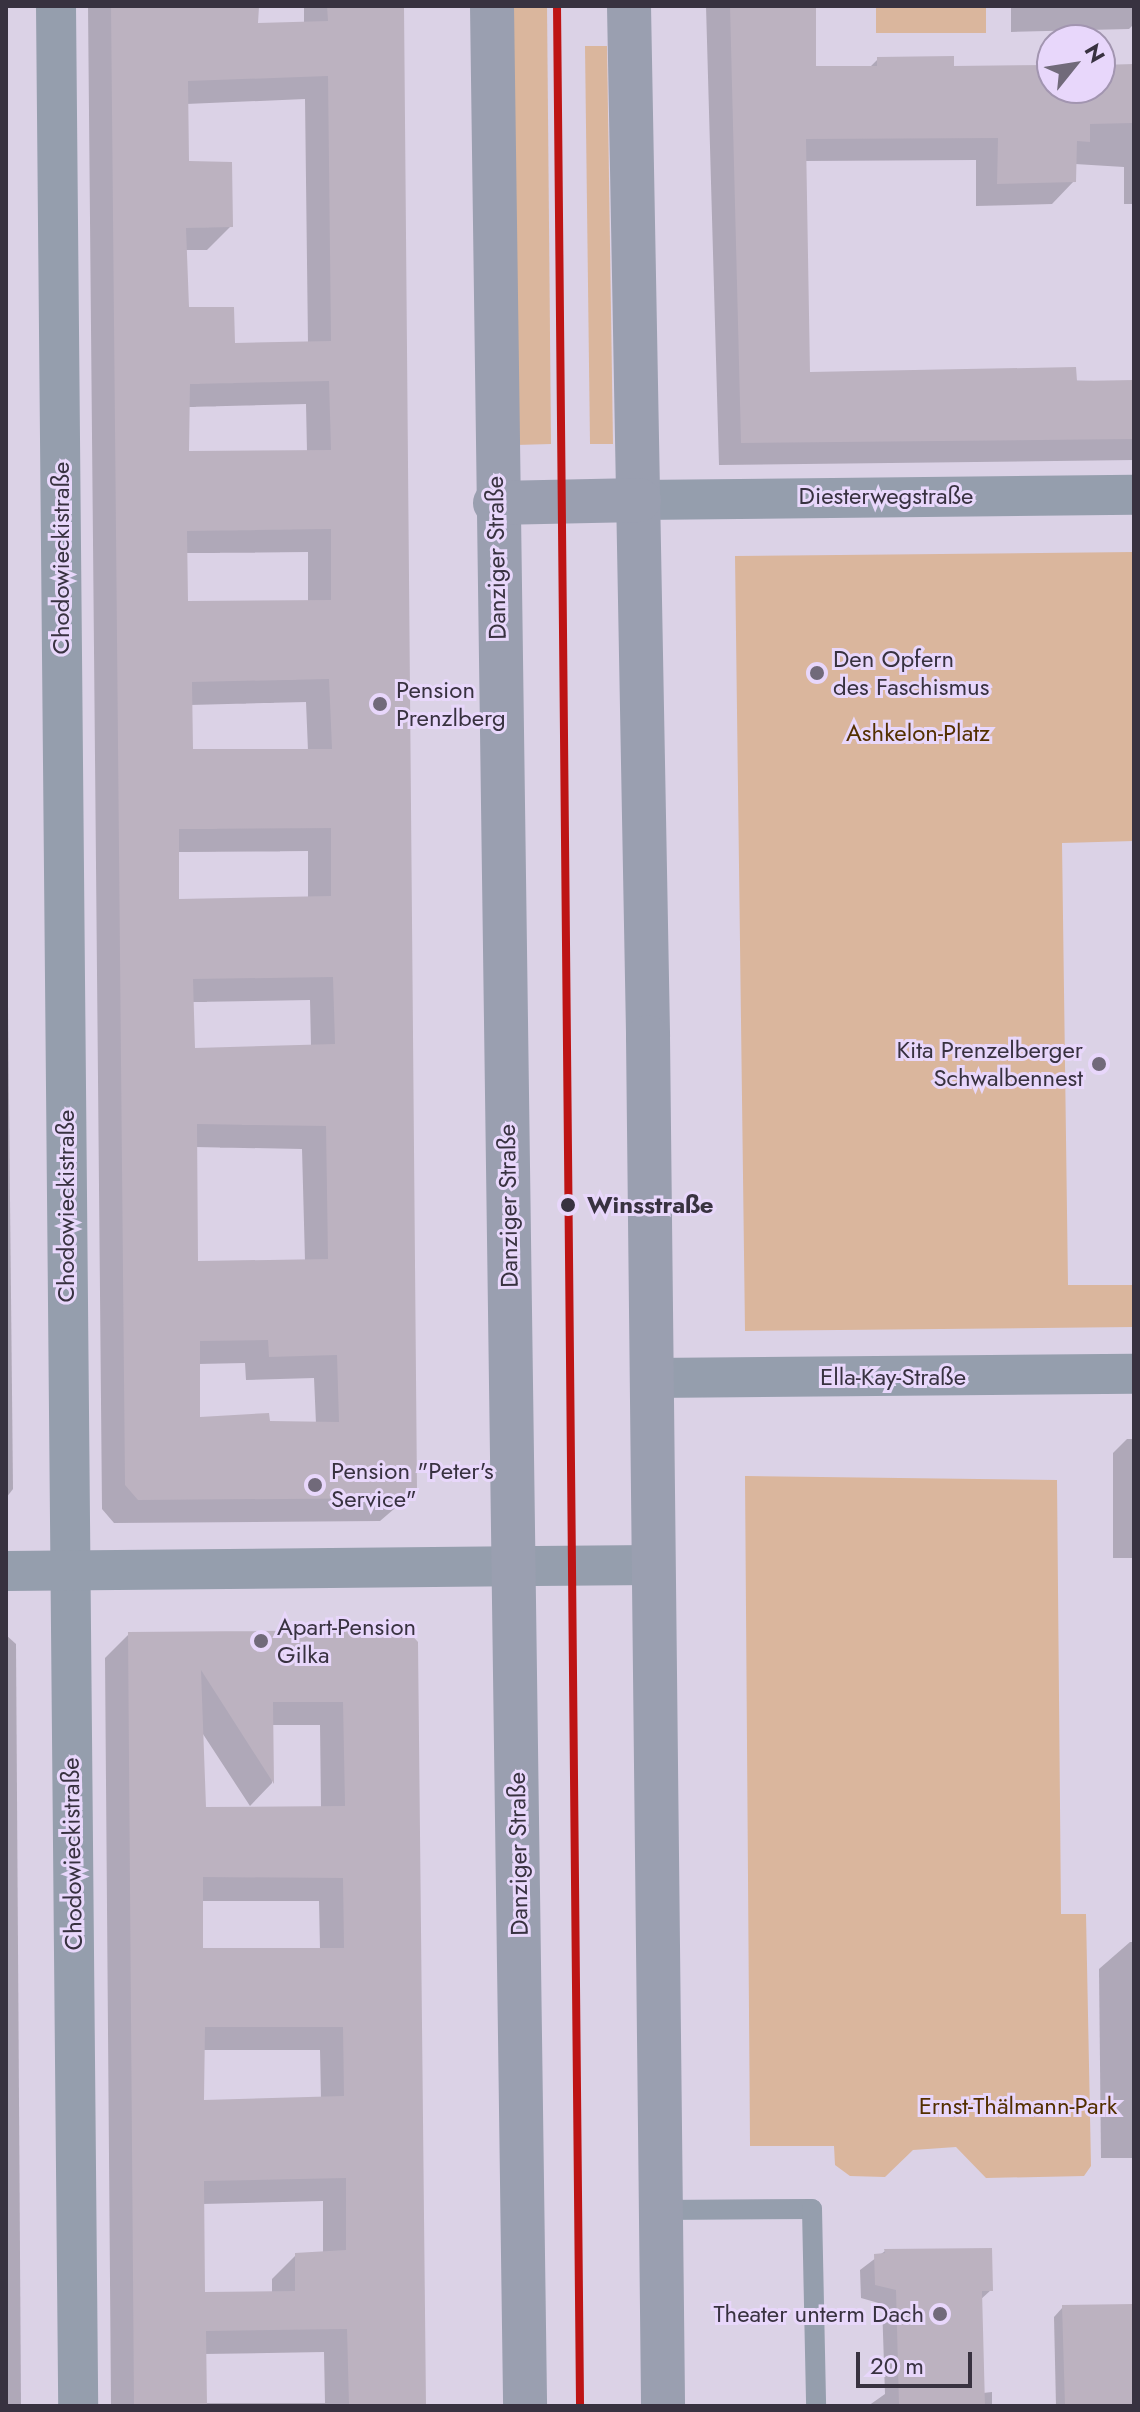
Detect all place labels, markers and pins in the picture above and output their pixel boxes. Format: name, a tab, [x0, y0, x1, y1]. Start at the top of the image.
place label: Den Opfern des Faschismus	[833, 645, 989, 701]
marker: Den Opfern des Faschismus	[808, 664, 826, 682]
place label: Pension Prenzlberg	[396, 676, 506, 732]
marker: Pension Prenzlberg	[371, 695, 389, 713]
place label: Kita Prenzelberger Schwalbennest	[896, 1036, 1083, 1092]
marker: Kita Prenzelberger Schwalbennest	[1090, 1055, 1108, 1073]
place label: Winsstraße	[587, 1191, 714, 1219]
marker: Winsstraße	[556, 1193, 580, 1217]
place label: Pension "Peter's Service"	[331, 1457, 494, 1513]
marker: Pension "Peter's Service"	[306, 1476, 324, 1494]
place label: Apart-Pension Gilka	[277, 1613, 416, 1669]
marker: Apart-Pension Gilka	[252, 1632, 270, 1650]
place label: Theater unterm Dach	[713, 2300, 924, 2328]
marker: Theater unterm Dach	[931, 2305, 949, 2323]

